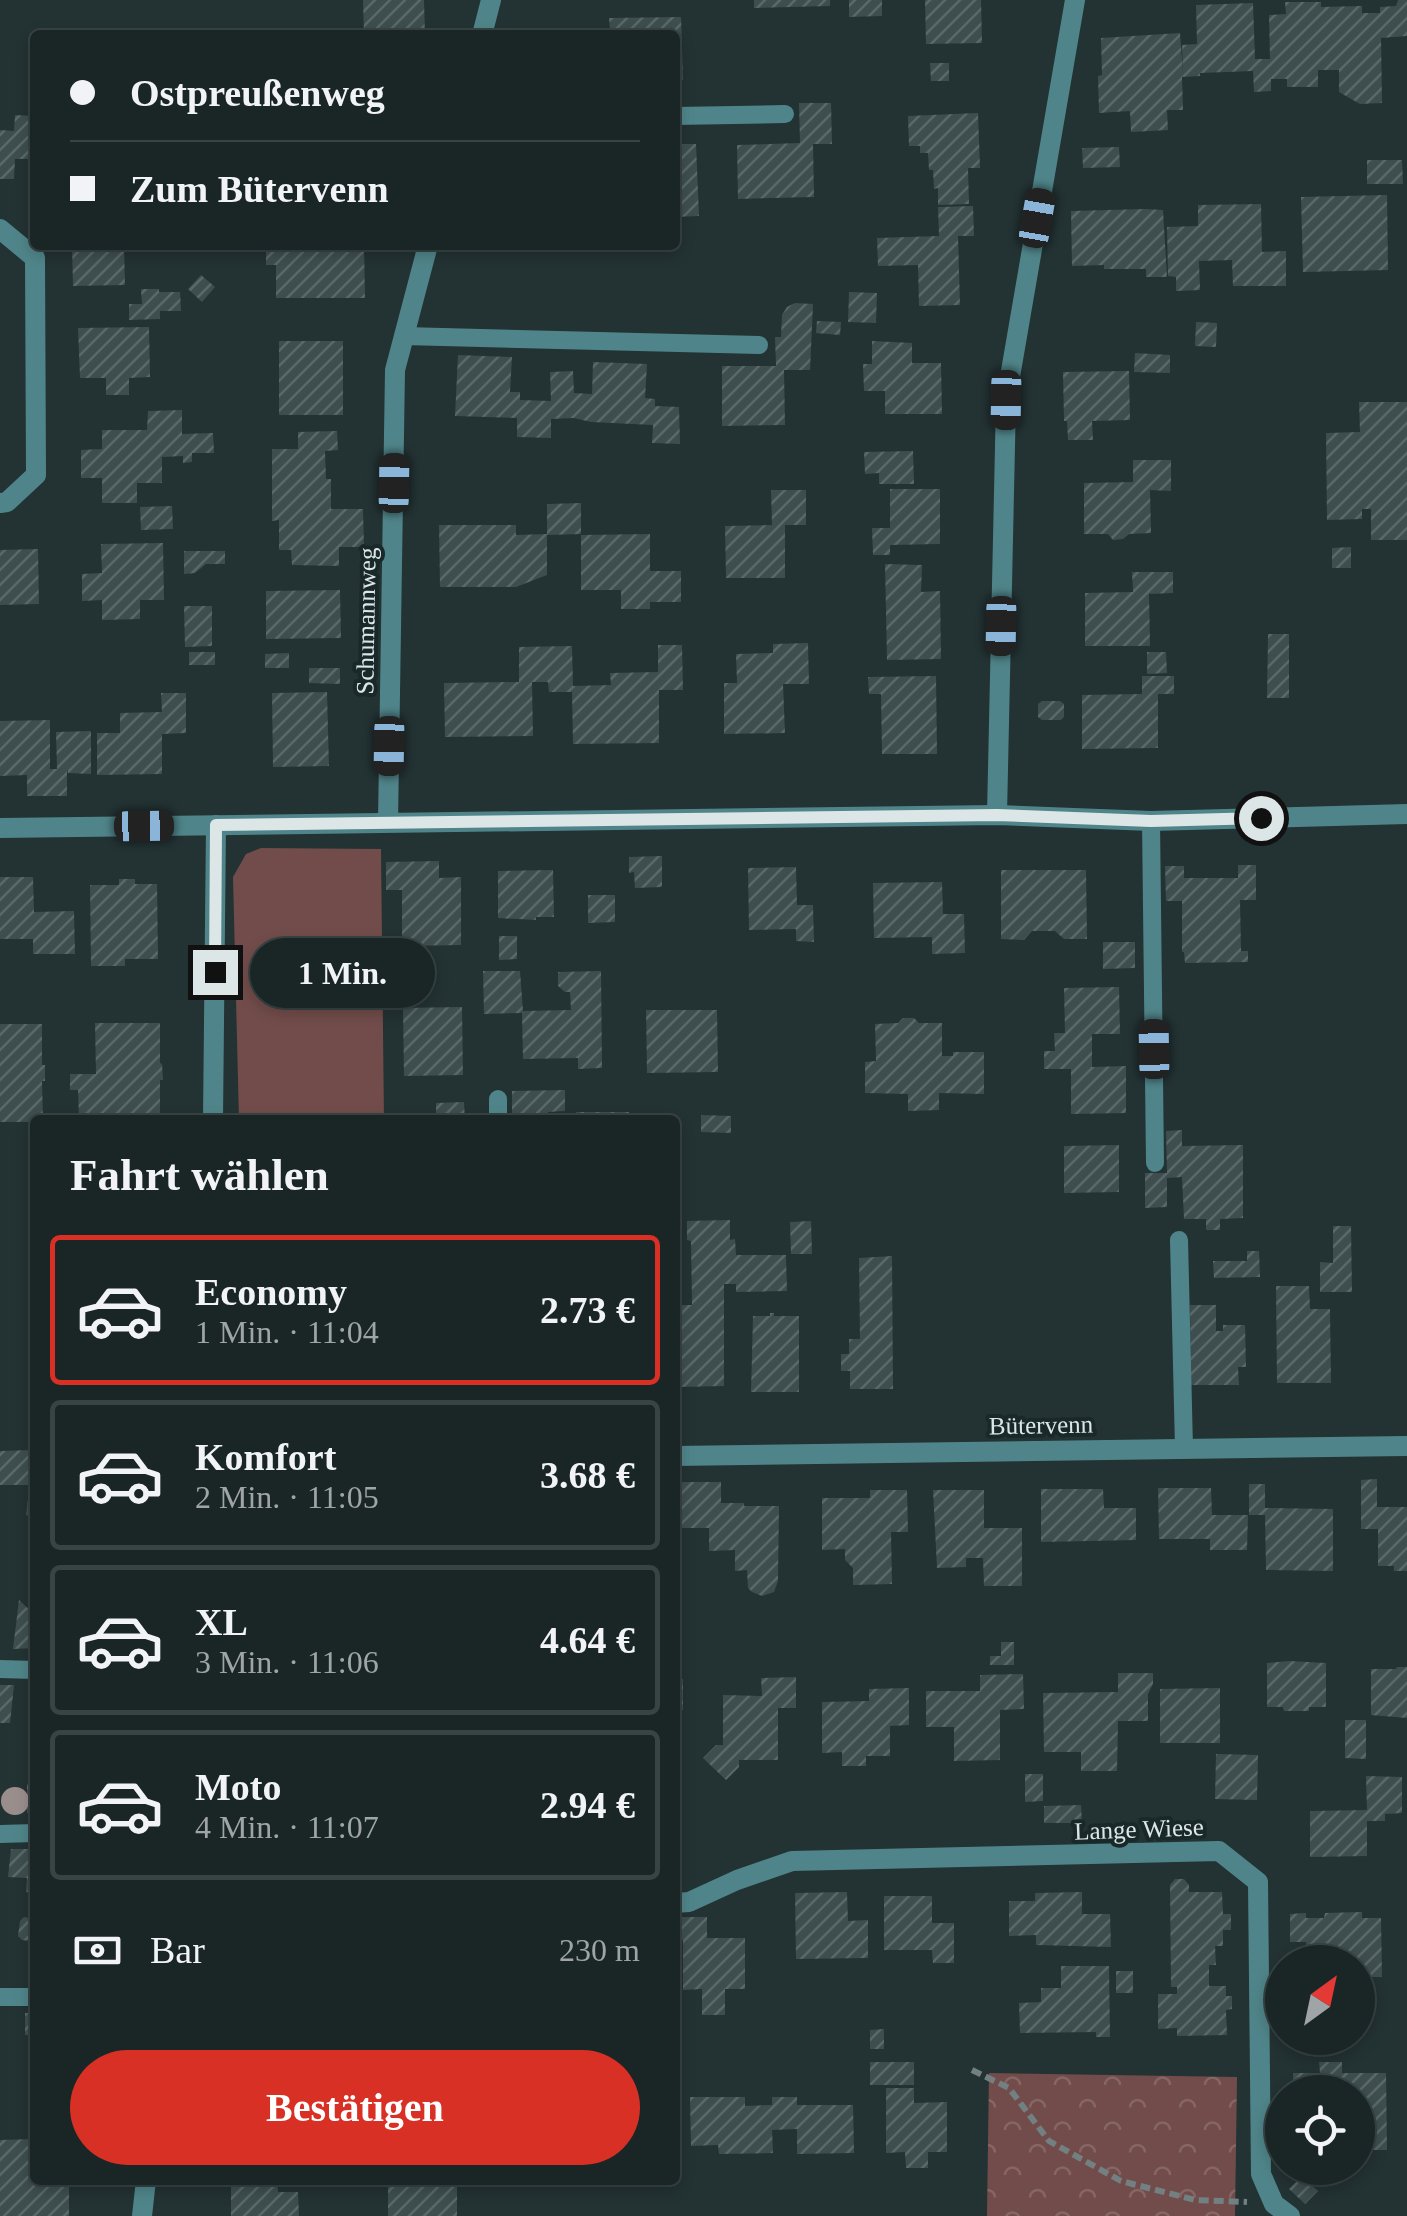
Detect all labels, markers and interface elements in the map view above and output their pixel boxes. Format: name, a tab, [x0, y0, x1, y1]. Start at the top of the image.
text: Ostpreußenweg	[130, 72, 385, 114]
text: Zum Bütervenn	[130, 168, 389, 210]
car	[1017, 186, 1057, 250]
car	[990, 370, 1022, 430]
car	[378, 453, 410, 513]
street label: Schumannweg	[351, 547, 381, 695]
car	[985, 596, 1017, 656]
car	[373, 716, 405, 776]
route start	[1239, 796, 1284, 841]
car	[114, 810, 174, 842]
callout: 1 Min.	[250, 937, 435, 1007]
route end	[193, 950, 238, 995]
text: 1 Min.	[298, 955, 387, 991]
car	[1138, 1019, 1170, 1079]
text: Fahrt wählen	[70, 1150, 329, 1200]
icon: car	[75, 1265, 165, 1355]
text: Economy	[195, 1271, 347, 1313]
text: 2.73 €	[540, 1289, 635, 1331]
text: 1 Min. · 11:04	[195, 1314, 379, 1350]
street label: Bütervenn	[989, 1411, 1094, 1439]
icon: car	[75, 1430, 165, 1520]
text: Komfort	[195, 1436, 336, 1478]
text: 3.68 €	[540, 1454, 635, 1496]
text: 2 Min. · 11:05	[195, 1479, 379, 1515]
icon: car	[75, 1595, 165, 1685]
text: XL	[195, 1601, 248, 1643]
text: 4.64 €	[540, 1619, 635, 1661]
text: 3 Min. · 11:06	[195, 1644, 379, 1680]
icon: car	[75, 1760, 165, 1850]
text: Moto	[195, 1766, 282, 1808]
text: 2.94 €	[540, 1784, 635, 1826]
text: 4 Min. · 11:07	[195, 1809, 379, 1845]
street label: Lange Wiese	[1074, 1813, 1204, 1845]
icon: cash	[70, 1923, 125, 1978]
text: Bar	[150, 1929, 205, 1971]
text: 230 m	[559, 1932, 640, 1968]
north arrow	[1265, 1945, 1375, 2055]
map controls	[1265, 1945, 1375, 2185]
button: Bestätigen	[70, 2050, 640, 2165]
button: locate	[1265, 2075, 1375, 2185]

